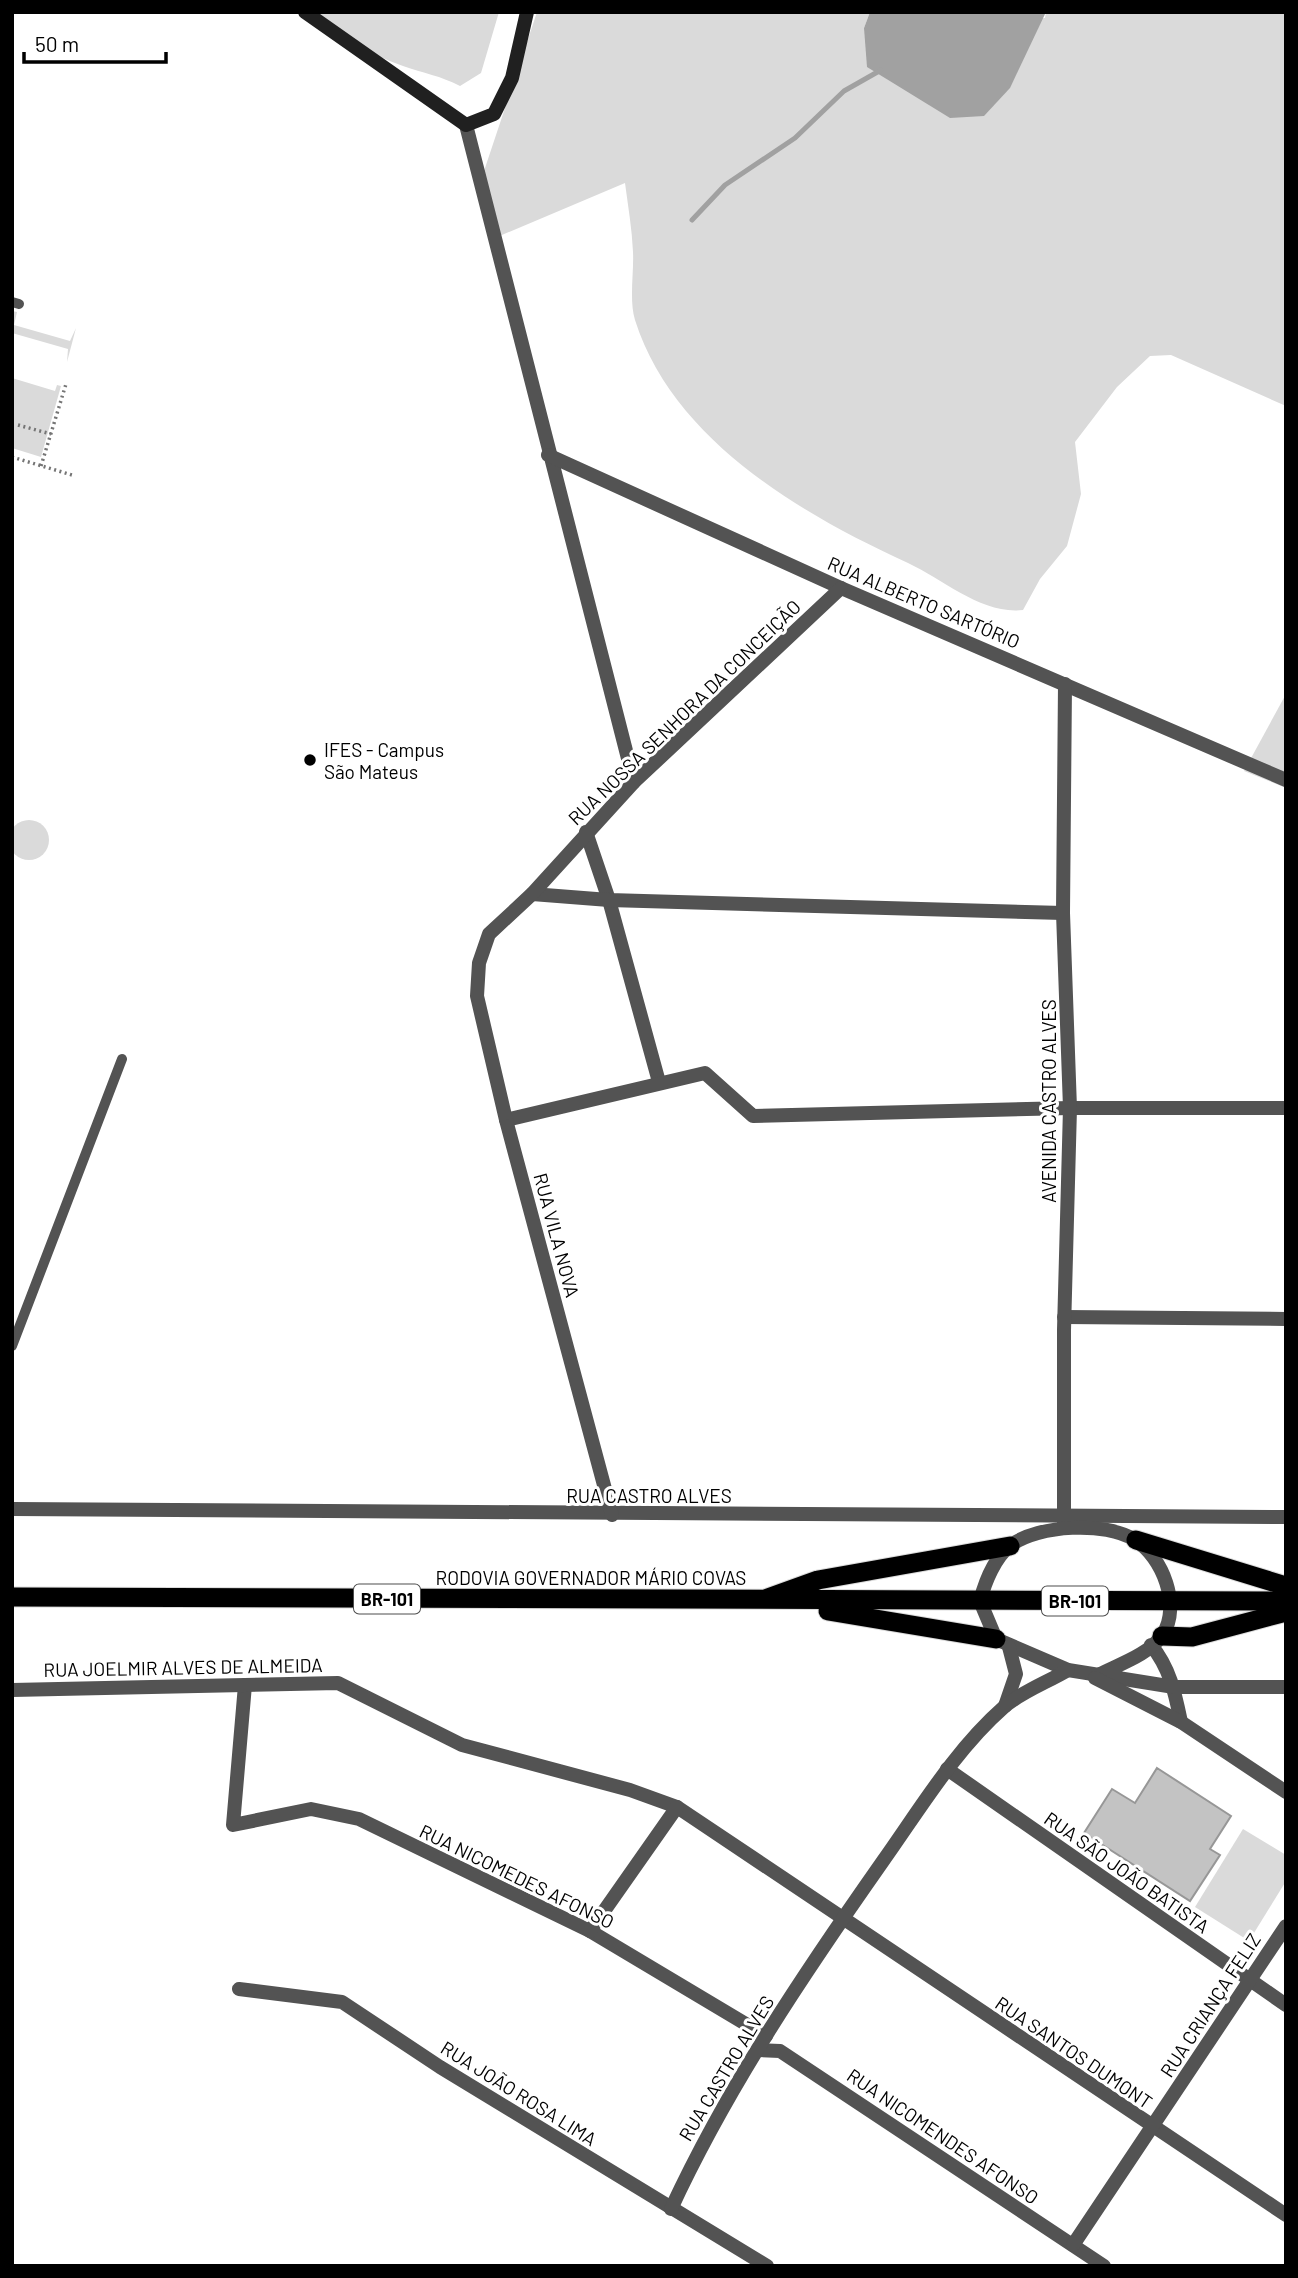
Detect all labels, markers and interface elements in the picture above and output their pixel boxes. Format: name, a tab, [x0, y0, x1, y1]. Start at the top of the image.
scale bar	[24, 21, 166, 65]
text: 50 m	[35, 31, 79, 56]
street label: RUA ALBERTO SARTÓRIO	[825, 551, 1023, 653]
street label: RUA NOSSA SENHORA DA CONCEIÇÃO	[563, 595, 805, 829]
place label: IFES - Campus São Mateus	[324, 738, 444, 783]
marker: IFES - Campus São Mateus	[302, 752, 318, 768]
street label: AVENIDA CASTRO ALVES	[1037, 999, 1060, 1203]
street label: RUA VILA NOVA	[529, 1170, 585, 1300]
street label: RUA CASTRO ALVES	[566, 1484, 732, 1507]
street label: RODOVIA GOVERNADOR MÁRIO COVAS	[436, 1566, 746, 1589]
road number: BR-101	[354, 1584, 420, 1614]
road number: BR-101	[1042, 1586, 1108, 1616]
street label: RUA JOELMIR ALVES DE ALMEIDA	[43, 1653, 323, 1681]
street label: RUA SÃO JOÃO BATISTA	[1040, 1806, 1214, 1938]
street label: RUA NICOMEDES AFONSO	[416, 1819, 618, 1933]
street label: RUA CRIANÇA FELIZ	[1155, 1929, 1265, 2081]
street label: RUA CASTRO ALVES	[674, 1991, 778, 2145]
street label: RUA SANTOS DUMONT	[991, 1991, 1157, 2113]
street label: RUA JOÃO ROSA LIMA	[437, 2036, 601, 2150]
street label: RUA NICOMENDES AFONSO	[843, 2063, 1043, 2209]

